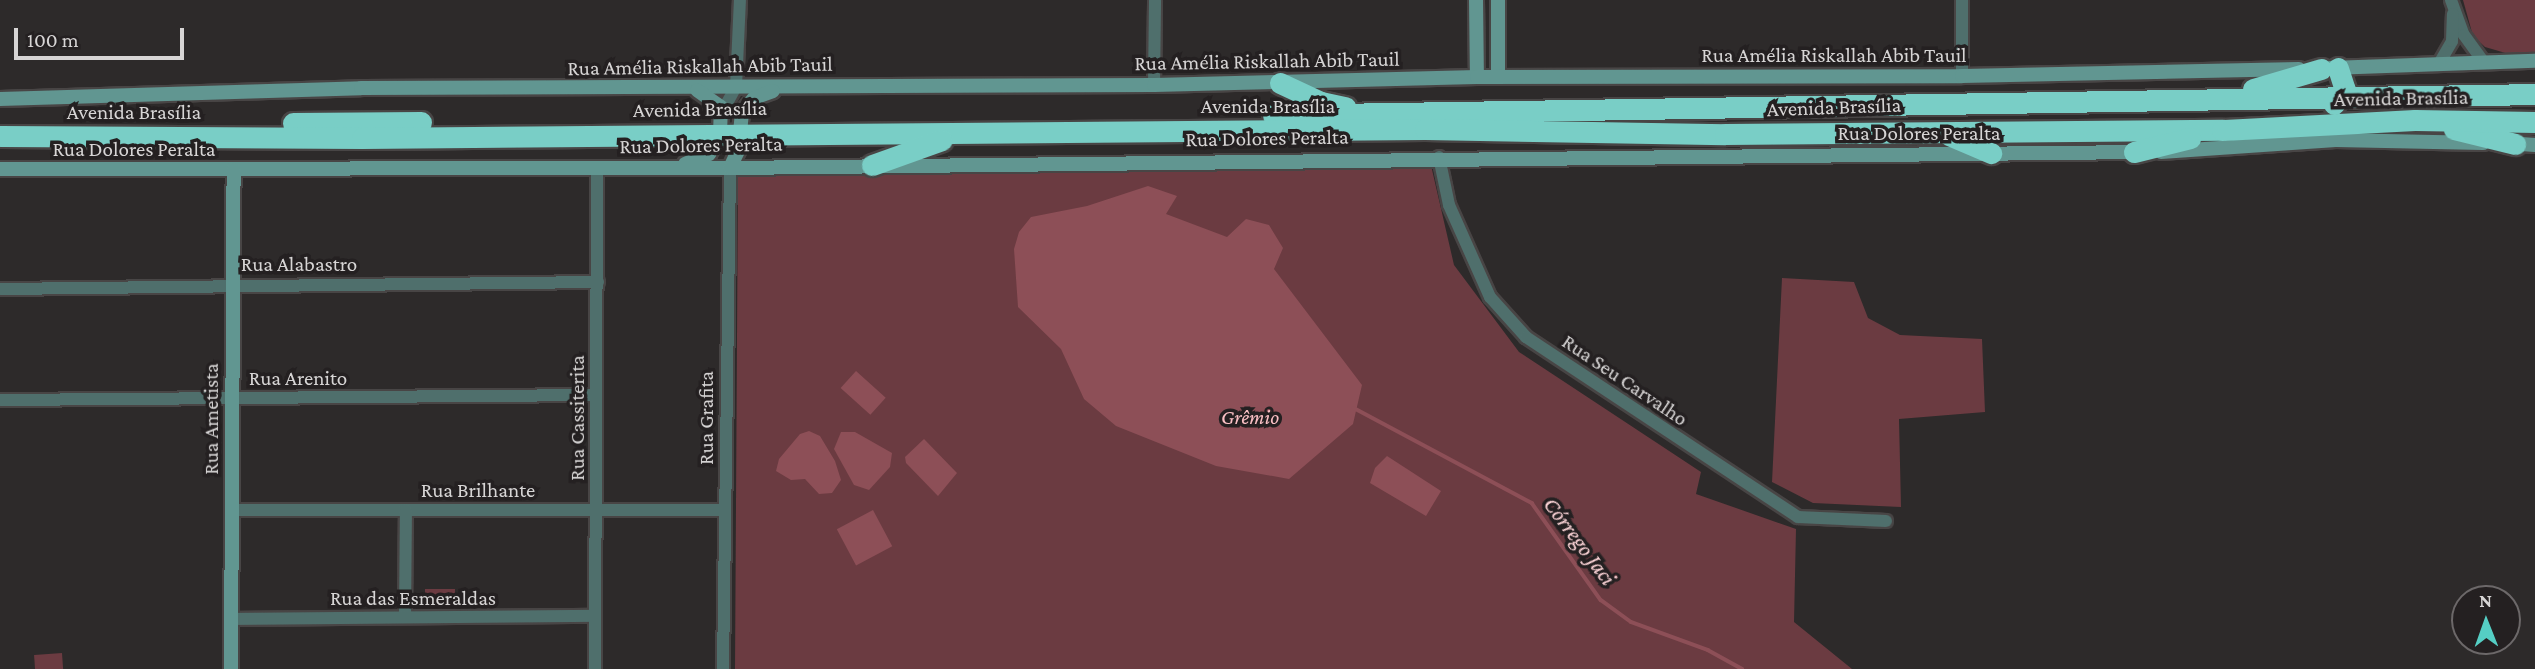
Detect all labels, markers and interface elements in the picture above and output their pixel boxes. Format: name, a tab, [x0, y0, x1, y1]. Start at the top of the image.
scale bar	[18, 14, 187, 58]
text: 100 m	[27, 28, 79, 52]
street label: Rua Amélia Riskallah Abib Tauil	[1701, 42, 1967, 68]
street label: Rua Amélia Riskallah Abib Tauil	[1134, 46, 1400, 76]
street label: Rua Amélia Riskallah Abib Tauil	[567, 51, 833, 81]
street label: Avenida Brasília	[2334, 84, 2468, 112]
street label: Avenida Brasília	[1766, 92, 1902, 122]
street label: Avenida Brasília	[1201, 93, 1335, 119]
street label: Avenida Brasília	[633, 95, 767, 123]
street label: Avenida Brasília	[67, 99, 201, 125]
street label: Rua Dolores Peralta	[1837, 120, 2001, 146]
street label: Rua Dolores Peralta	[1185, 124, 1349, 152]
street label: Rua Dolores Peralta	[619, 131, 783, 159]
street label: Rua Dolores Peralta	[52, 136, 216, 162]
street label: Rua Alabastro	[241, 251, 357, 277]
street label: Rua Seu Carvalho	[1557, 329, 1693, 431]
street label: Rua Cassiterita	[564, 355, 590, 481]
street label: Rua Ametista	[198, 363, 224, 475]
street label: Rua Arenito	[249, 365, 347, 391]
street label: Rua Grafita	[693, 371, 719, 465]
park label: Grêmio	[1221, 404, 1279, 430]
street label: Rua Brilhante	[421, 477, 535, 503]
water label: Córrego Jaci	[1538, 491, 1622, 591]
street label: Rua das Esmeraldas	[330, 585, 496, 611]
north arrow	[2451, 585, 2521, 655]
text: N	[2479, 590, 2492, 611]

